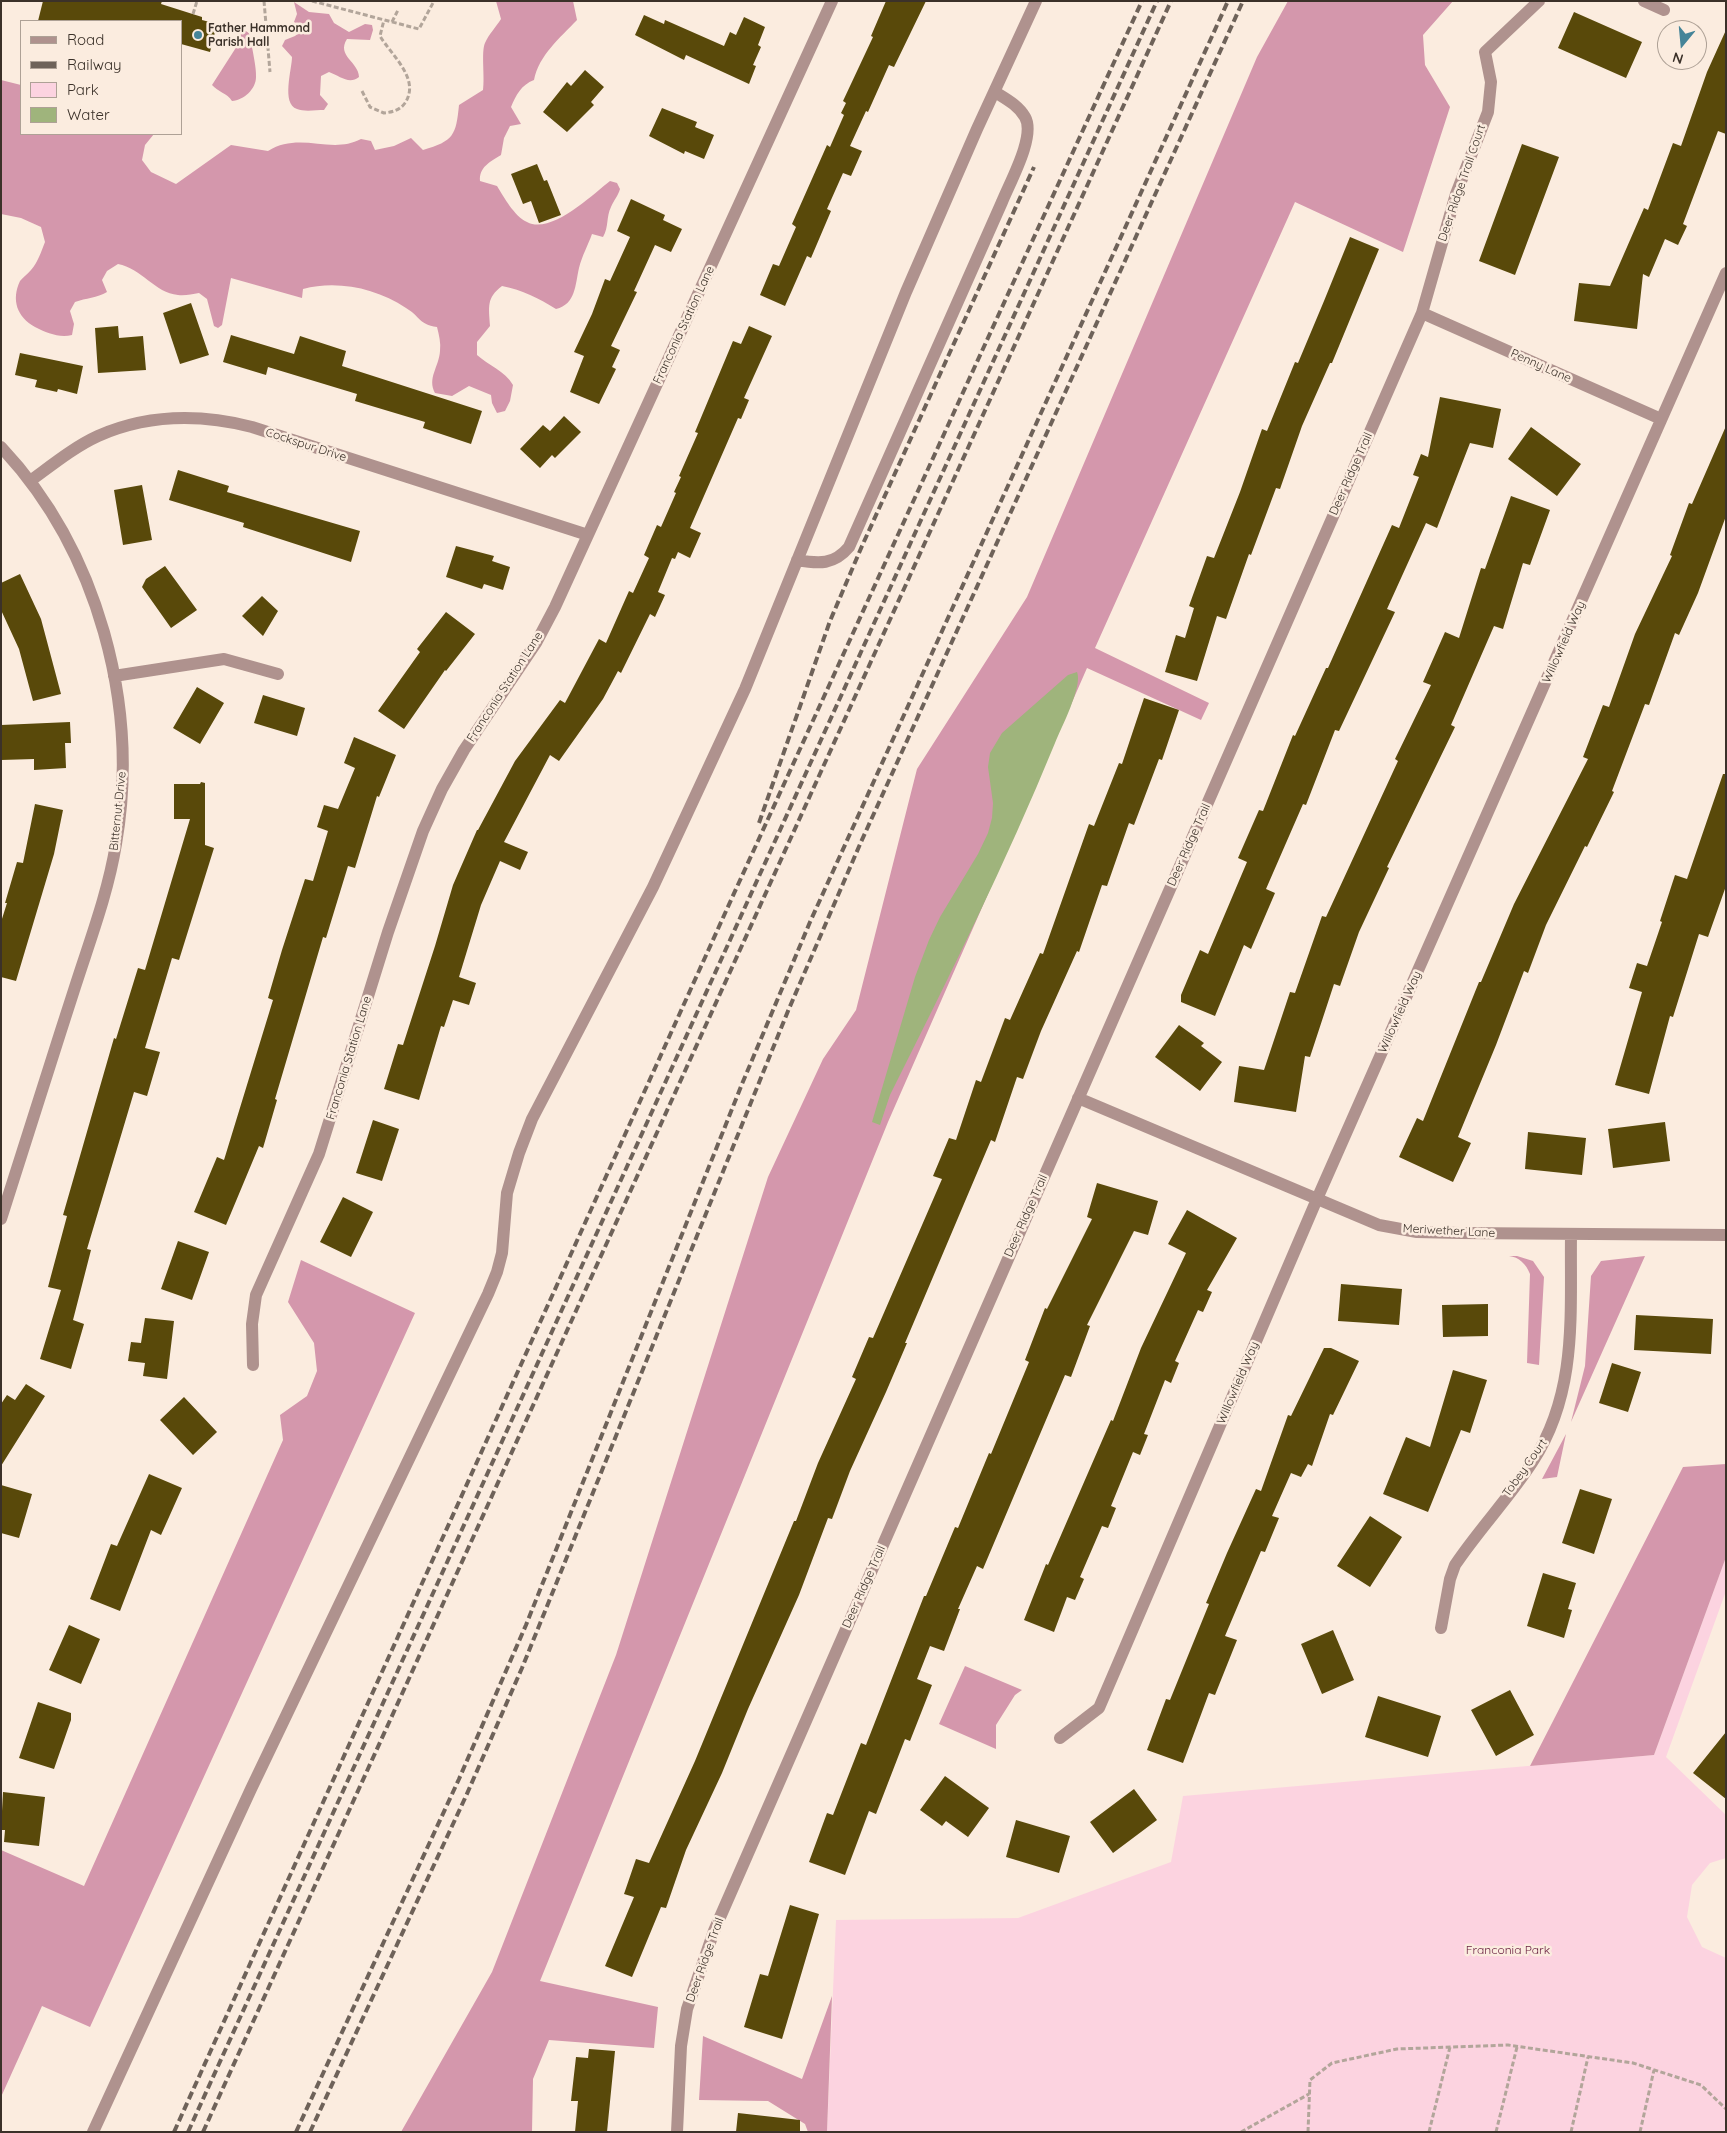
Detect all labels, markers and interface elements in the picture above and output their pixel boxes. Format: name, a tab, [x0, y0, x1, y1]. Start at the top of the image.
legend	[20, 20, 182, 135]
north arrow	[1657, 20, 1707, 70]
place label: Father Hammond Parish Hall	[208, 21, 310, 49]
marker: Father Hammond Parish Hall	[192, 29, 204, 41]
text: Road	[67, 30, 104, 49]
text: N	[1670, 48, 1685, 69]
text: Railway	[67, 55, 122, 74]
text: Park	[67, 80, 99, 99]
text: Water	[67, 105, 110, 124]
street label: Deer Ridge Trail Court	[1435, 123, 1489, 243]
street label: Franconia Station Lane	[650, 264, 718, 386]
street label: Penny Lane	[1508, 346, 1574, 386]
street label: Cockspur Drive	[264, 425, 348, 465]
street label: Deer Ridge Trail	[1326, 430, 1376, 518]
street label: Willowfield Way	[1539, 599, 1589, 685]
street label: Franconia Station Lane	[464, 629, 546, 745]
street label: Bitternut Drive	[107, 771, 129, 851]
street label: Deer Ridge Trail	[1164, 801, 1214, 889]
street label: Willowfield Way	[1375, 969, 1425, 1055]
street label: Franconia Station Lane	[323, 994, 375, 1122]
street label: Deer Ridge Trail	[1001, 1172, 1051, 1260]
street label: Meriwether Lane	[1402, 1221, 1496, 1241]
street label: Willowfield Way	[1214, 1340, 1262, 1426]
street label: Tobey Court	[1500, 1436, 1550, 1500]
street label: Deer Ridge Trail	[839, 1543, 889, 1631]
street label: Deer Ridge Trail	[683, 1916, 727, 2004]
park label: Franconia Park	[1466, 1943, 1550, 1957]

